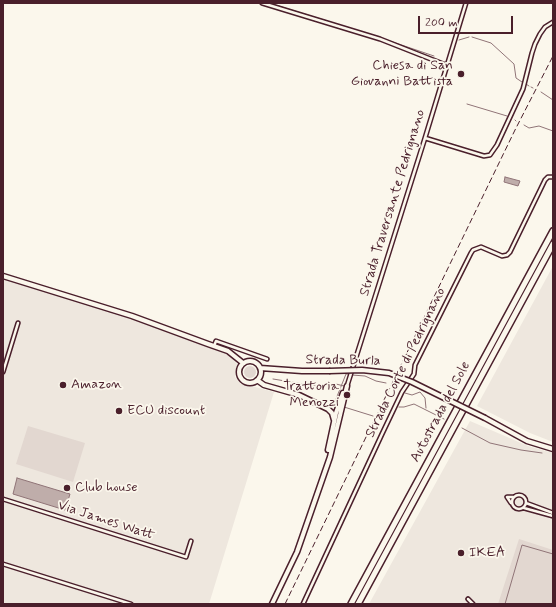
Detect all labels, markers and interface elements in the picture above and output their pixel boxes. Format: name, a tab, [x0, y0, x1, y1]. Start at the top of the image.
scale bar	[420, 8, 515, 34]
text: 200 m	[425, 15, 458, 31]
place label: Chiesa di San Giovanni Battista	[351, 58, 453, 90]
marker: Chiesa di San Giovanni Battista	[456, 69, 466, 79]
street label: Strada Traversante Pedrignano	[357, 108, 429, 298]
street label: Strada Corte di Pedrignano	[362, 285, 450, 441]
street label: Strada Burla	[305, 352, 381, 370]
street label: Autostrada del Sole	[407, 359, 475, 465]
place label: Amazon	[71, 377, 122, 393]
place label: Trattoria Menozzi	[283, 379, 339, 412]
marker: Amazon	[58, 380, 68, 390]
marker: Trattoria Menozzi	[342, 390, 352, 400]
place label: ECU discount	[127, 403, 205, 419]
marker: ECU discount	[114, 406, 124, 416]
place label: Club house	[75, 480, 138, 496]
marker: Club house	[62, 483, 72, 493]
street label: Via James Watt	[55, 497, 157, 545]
place label: IKEA	[469, 545, 505, 561]
marker: IKEA	[456, 548, 466, 558]

